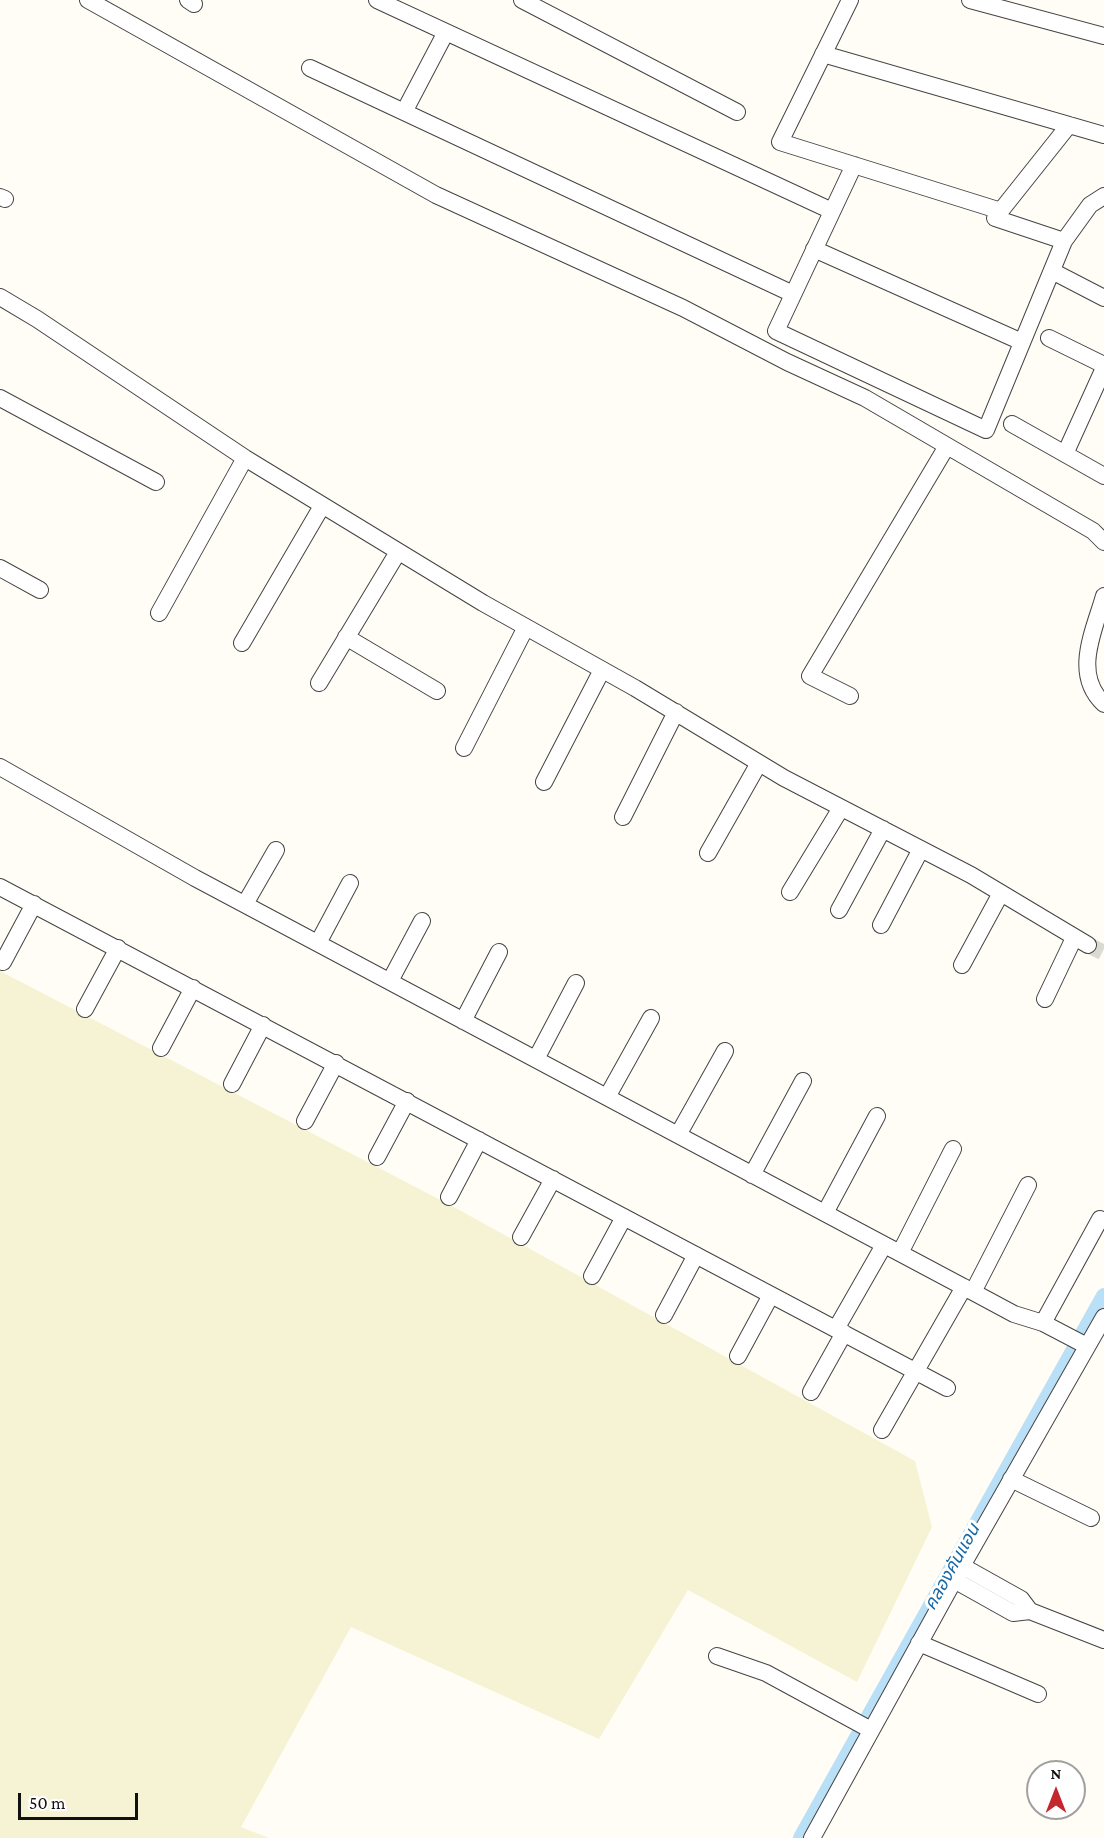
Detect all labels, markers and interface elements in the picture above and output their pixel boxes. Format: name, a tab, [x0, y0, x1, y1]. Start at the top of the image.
water label: คลองคันแอน	[920, 1520, 984, 1614]
north arrow	[1026, 1760, 1086, 1820]
text: N	[1051, 1765, 1061, 1782]
scale bar	[21, 1781, 141, 1819]
text: 50 m	[29, 1793, 66, 1813]

